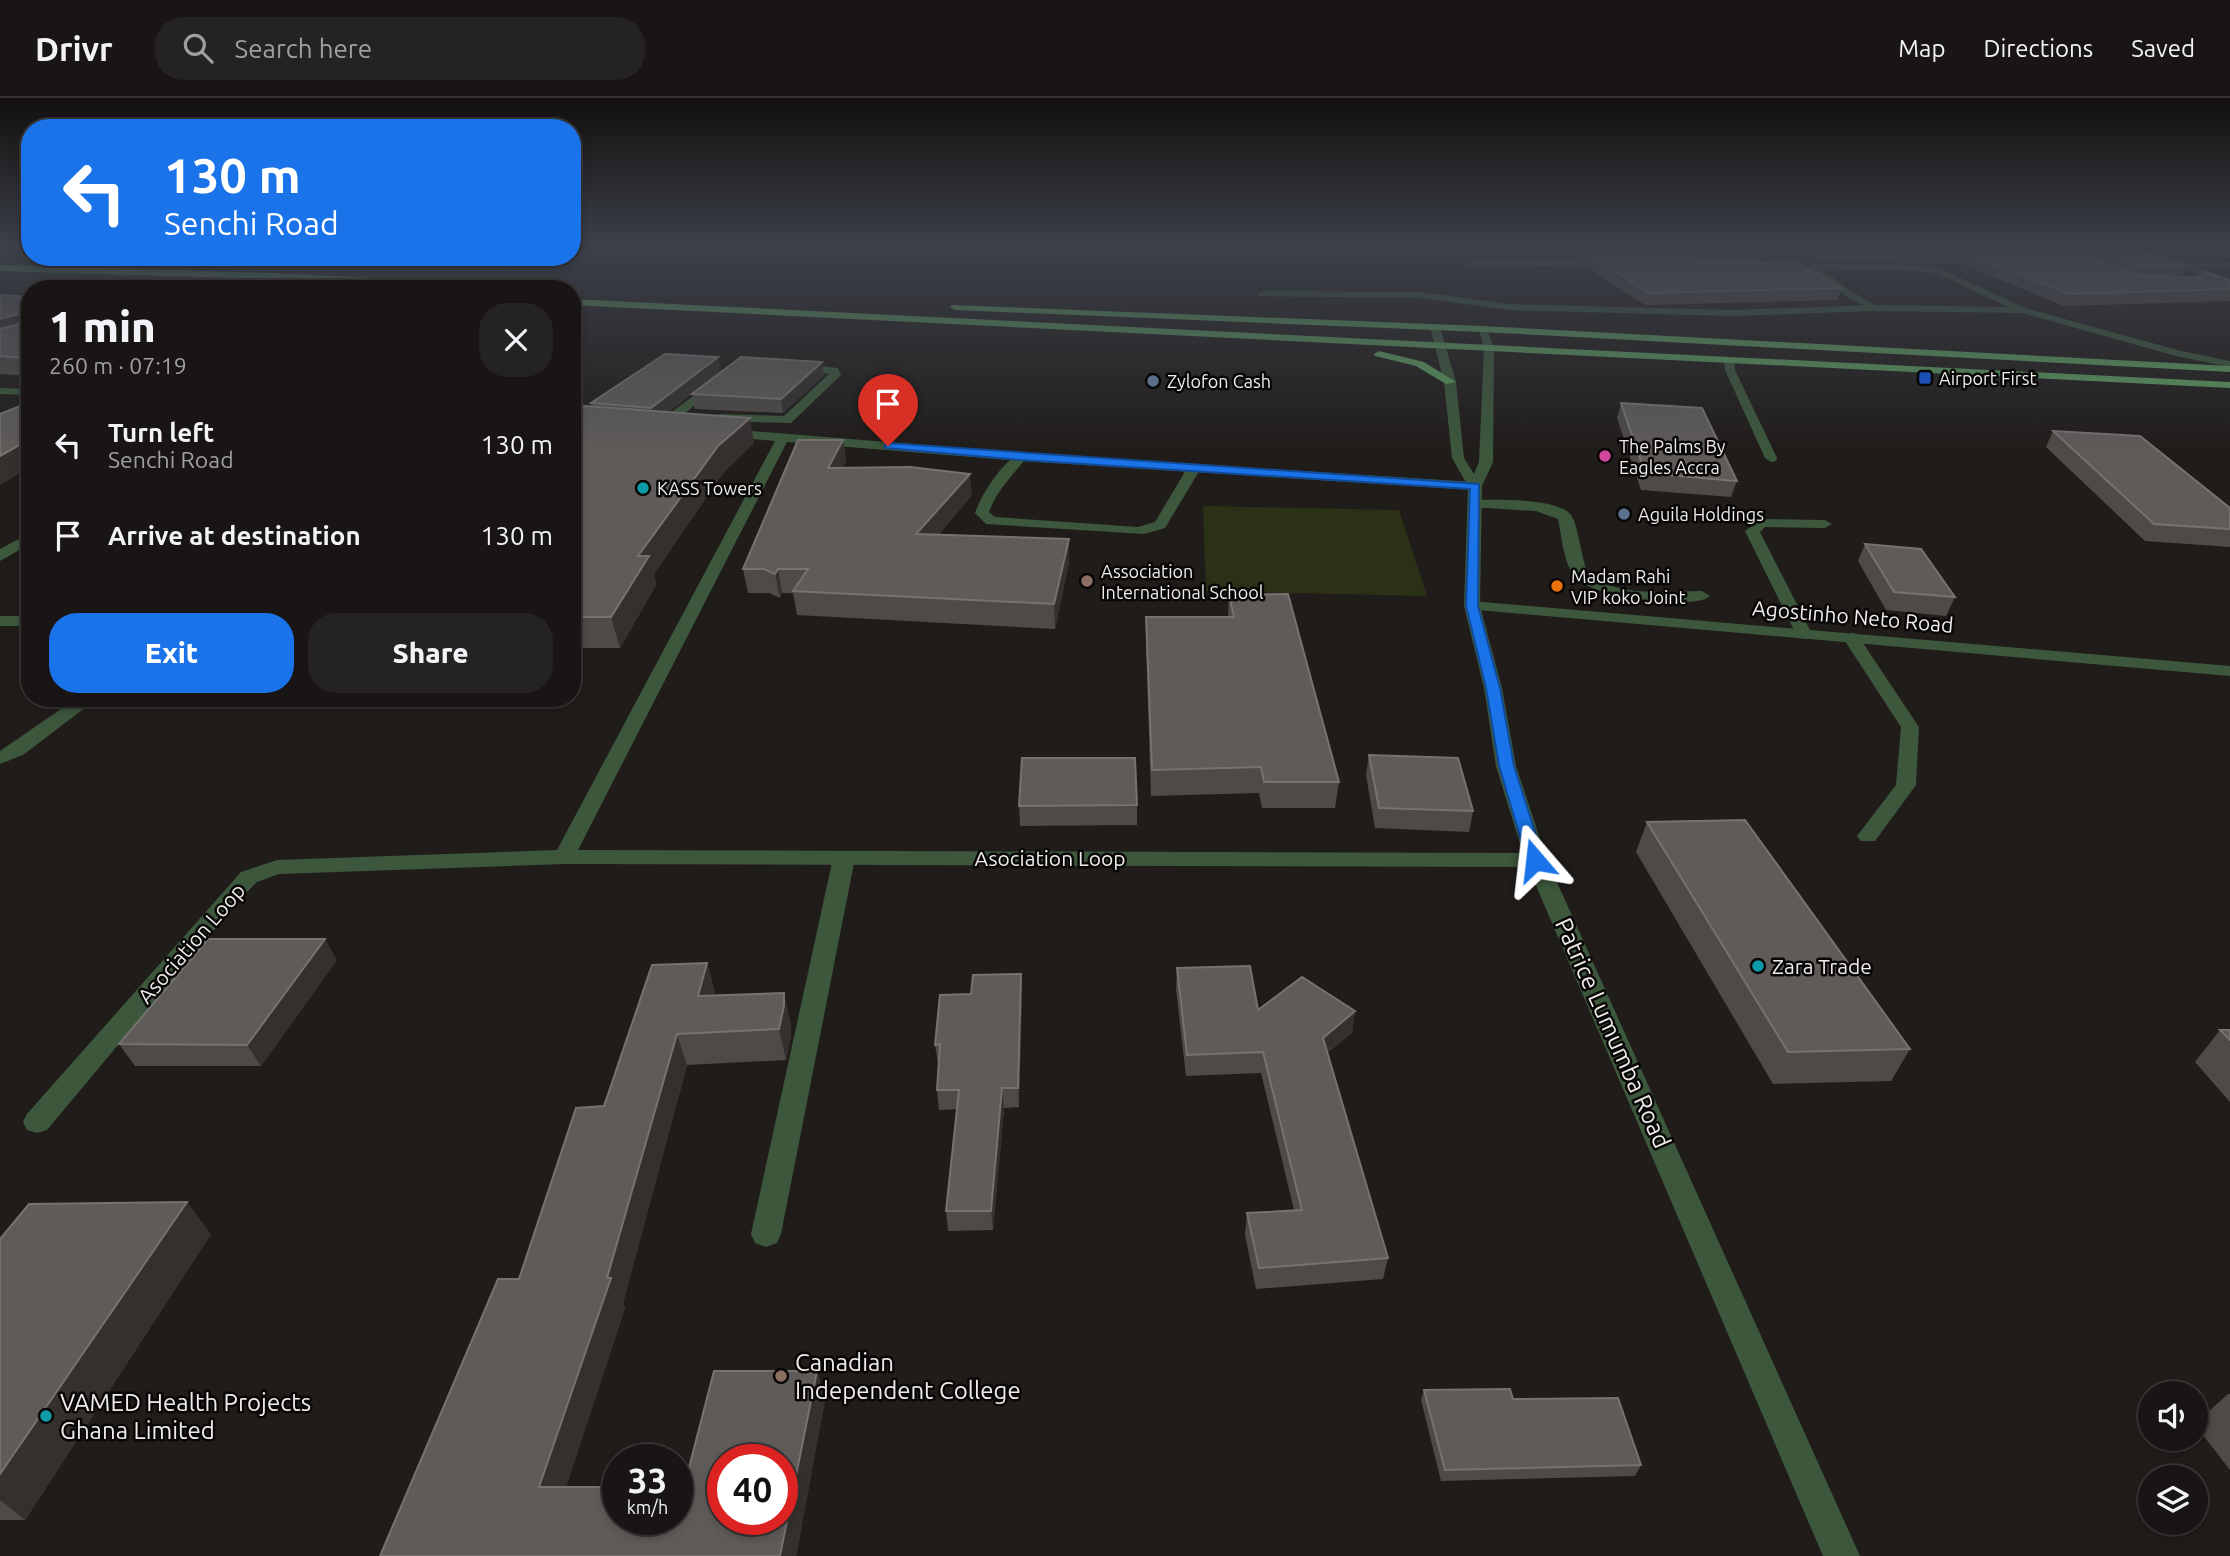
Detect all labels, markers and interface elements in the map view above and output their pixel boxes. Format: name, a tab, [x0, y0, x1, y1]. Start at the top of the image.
search box	[155, 17, 645, 80]
icon: search	[179, 29, 217, 67]
text: Drivr	[35, 30, 113, 67]
text: Search here	[235, 34, 372, 63]
text: Map	[1898, 35, 1945, 62]
text: Directions	[1983, 35, 2093, 62]
text: Saved	[2131, 35, 2195, 62]
icon: left	[49, 147, 140, 238]
text: 130 m	[164, 147, 301, 202]
text: Senchi Road	[164, 205, 339, 241]
text: 1 min	[49, 303, 156, 350]
button: close	[479, 303, 553, 377]
text: 260 m · 07:19	[49, 353, 187, 378]
place label: Airport First	[1939, 368, 2037, 388]
marker: Airport First	[1917, 370, 1933, 386]
place label: Zylofon Cash	[1167, 371, 1271, 391]
marker: Zylofon Cash	[1145, 373, 1161, 389]
pin	[858, 374, 918, 446]
icon: arrive	[869, 385, 907, 423]
text: Turn left	[108, 418, 214, 447]
icon: left	[49, 426, 87, 464]
text: 130 m	[481, 430, 553, 459]
place label: The Palms By Eagles Accra	[1619, 436, 1726, 477]
text: Senchi Road	[108, 447, 234, 472]
marker: The Palms By Eagles Accra	[1597, 448, 1613, 464]
place label: KASS Towers	[657, 478, 762, 498]
marker: KASS Towers	[635, 480, 651, 496]
place label: Aguila Holdings	[1638, 504, 1764, 524]
marker: Aguila Holdings	[1616, 506, 1632, 522]
icon: arrive	[49, 517, 87, 555]
text: Arrive at destination	[108, 521, 361, 550]
text: 130 m	[481, 521, 553, 550]
place label: Association International School	[1101, 561, 1264, 602]
place label: Madam Rahi VIP koko Joint	[1571, 566, 1686, 607]
marker: Association International School	[1079, 573, 1095, 589]
marker: Madam Rahi VIP koko Joint	[1549, 578, 1565, 594]
street label: Agostinho Neto Road	[1751, 595, 1955, 637]
button: Exit	[49, 613, 294, 693]
button: Share	[308, 613, 553, 693]
position arrow	[1498, 823, 1572, 897]
street label: Asociation Loop	[975, 846, 1125, 870]
street label: Asociation Loop	[132, 878, 250, 1008]
street label: Patrice Lumumba Road	[1550, 914, 1676, 1152]
place label: Zara Trade	[1772, 954, 1872, 978]
marker: Zara Trade	[1750, 958, 1766, 974]
place label: Canadian Independent College	[795, 1349, 1021, 1404]
marker: Canadian Independent College	[773, 1368, 789, 1384]
map controls	[2138, 1381, 2208, 1535]
button: sound	[2138, 1381, 2208, 1451]
place label: VAMED Health Projects Ghana Limited	[60, 1389, 311, 1444]
marker: VAMED Health Projects Ghana Limited	[38, 1408, 54, 1424]
speed limit sign: 40	[707, 1444, 798, 1535]
text: 33	[628, 1460, 667, 1500]
button: layers	[2138, 1465, 2208, 1535]
text: km/h	[627, 1497, 668, 1517]

